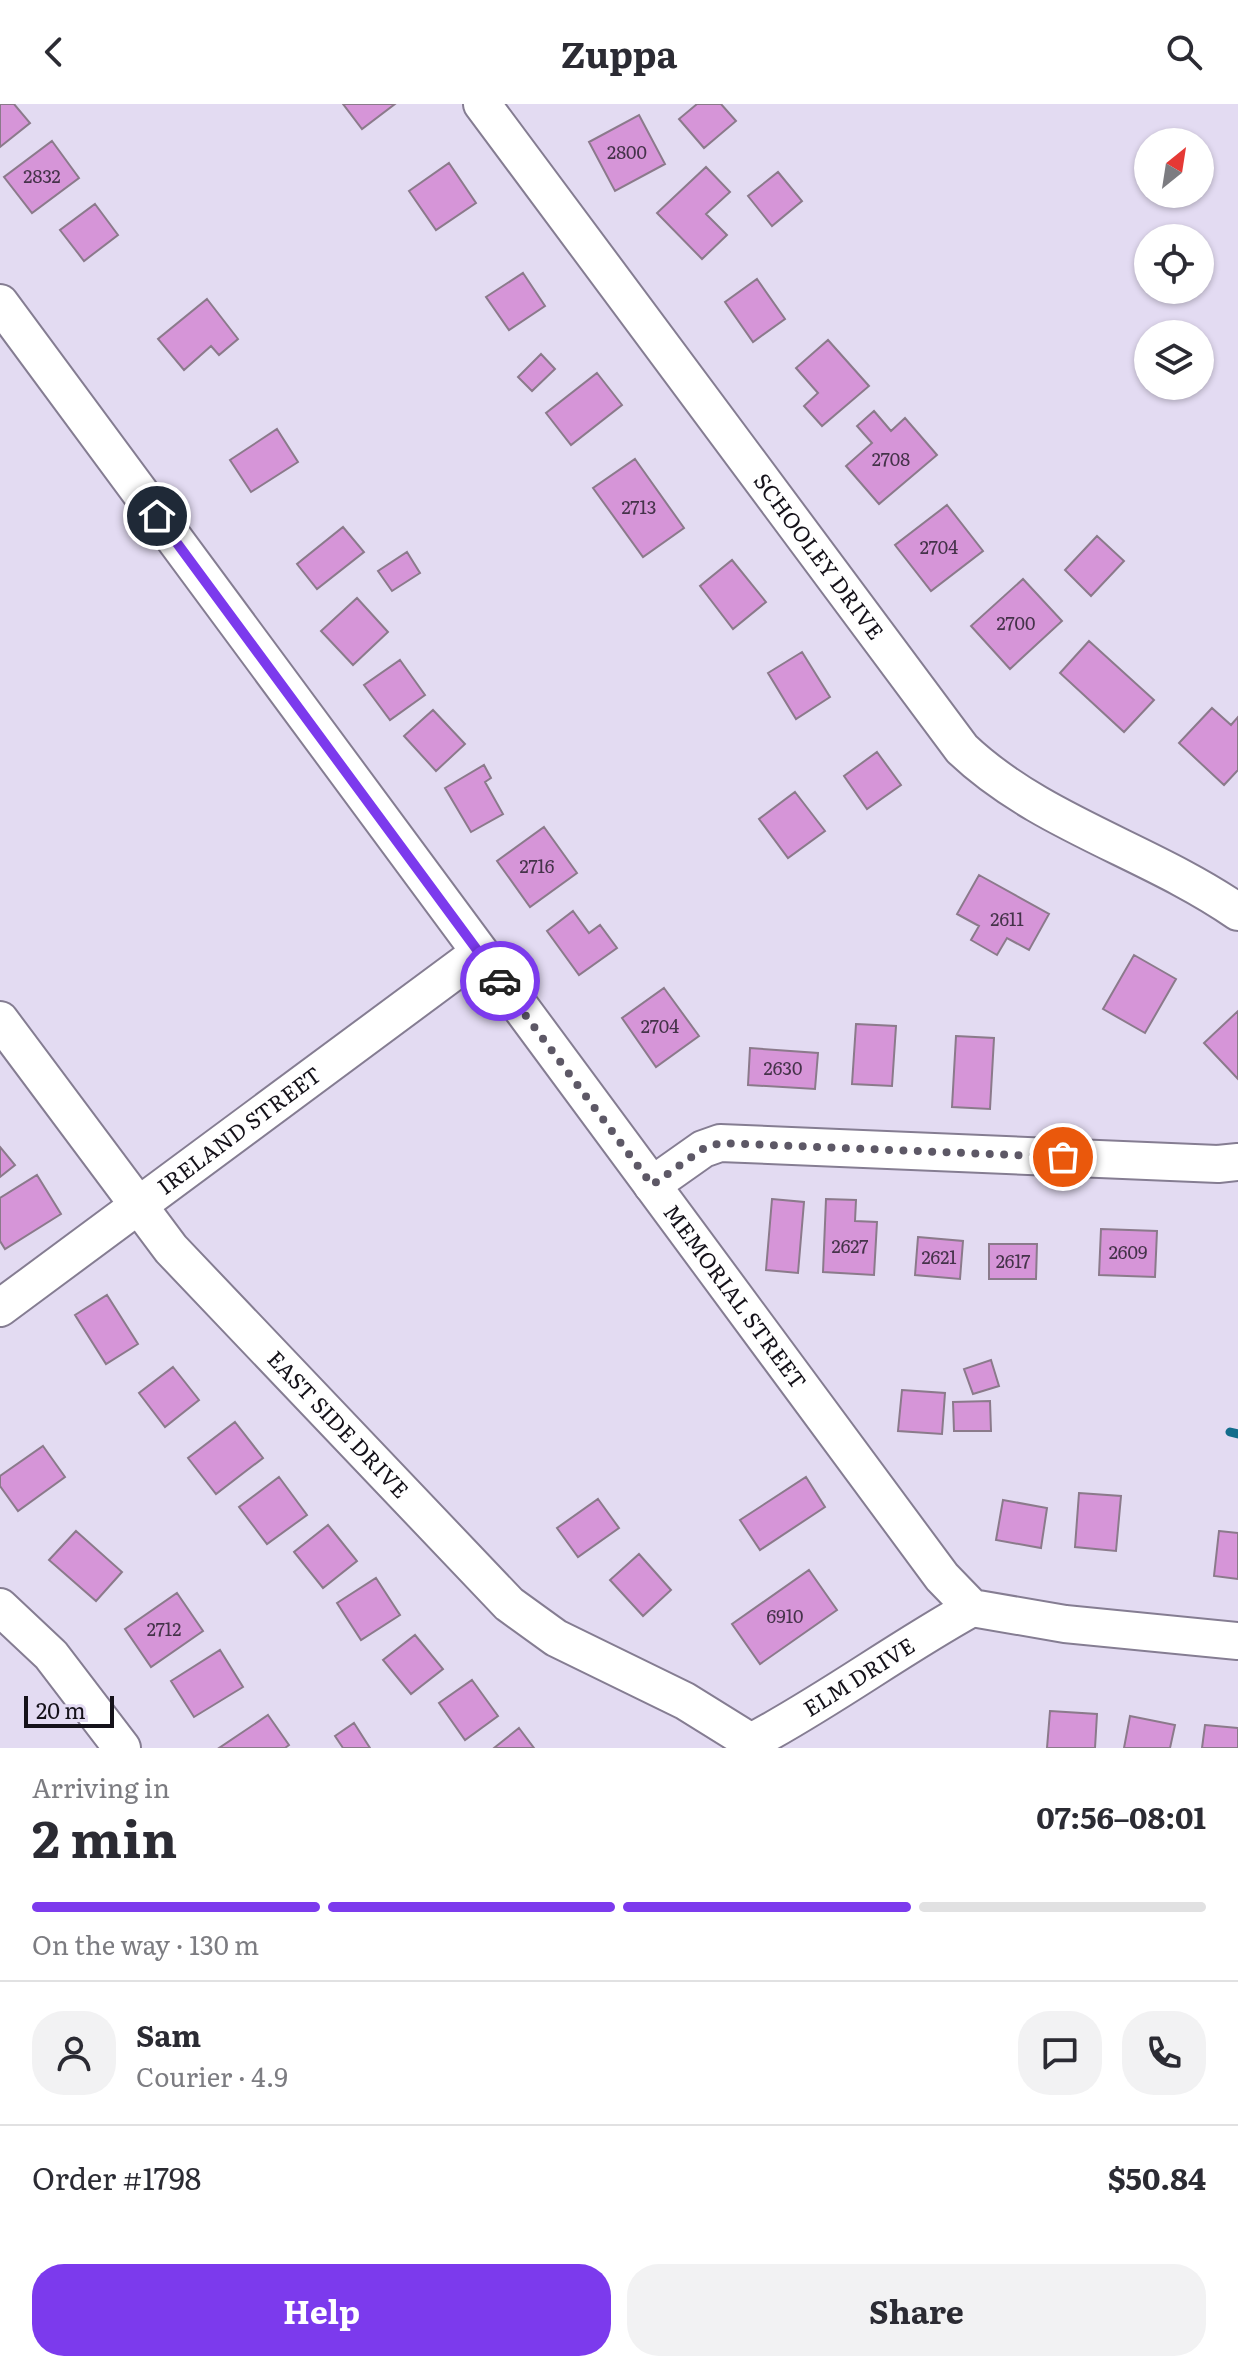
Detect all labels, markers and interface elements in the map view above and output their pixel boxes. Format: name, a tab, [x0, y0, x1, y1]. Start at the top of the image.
text: Zuppa	[561, 26, 677, 79]
icon: back	[32, 30, 76, 74]
icon: search	[1162, 30, 1206, 74]
north arrow	[1134, 128, 1214, 208]
map controls	[1134, 128, 1214, 400]
house number: 2800	[607, 138, 647, 165]
house number: 2832	[23, 162, 61, 189]
button: locate	[1134, 224, 1214, 304]
button: layers	[1134, 320, 1214, 400]
house number: 2708	[872, 445, 910, 472]
street label: SCHOOLEY DRIVE	[747, 465, 893, 646]
pin	[123, 482, 191, 550]
house number: 2713	[621, 493, 657, 520]
icon: home	[135, 494, 179, 538]
house number: 2704	[920, 533, 958, 560]
house number: 2700	[997, 609, 1035, 636]
house number: 2716	[519, 852, 555, 879]
house number: 2611	[990, 905, 1024, 932]
courier	[460, 941, 540, 1021]
icon: car	[478, 959, 522, 1003]
house number: 2704	[641, 1012, 679, 1039]
house number: 2630	[764, 1054, 802, 1081]
street label: IRELAND STREET	[149, 1057, 328, 1201]
pin	[1029, 1123, 1097, 1191]
icon: bag	[1041, 1135, 1085, 1179]
street label: MEMORIAL STREET	[657, 1197, 815, 1395]
house number: 2627	[832, 1232, 868, 1259]
house number: 2609	[1109, 1238, 1147, 1265]
house number: 2621	[921, 1243, 957, 1270]
house number: 2617	[996, 1247, 1030, 1274]
street label: EAST SIDE DRIVE	[261, 1342, 418, 1505]
house number: 6910	[767, 1602, 803, 1629]
house number: 2712	[147, 1615, 181, 1642]
street label: ELM DRIVE	[796, 1628, 920, 1724]
scale bar	[24, 1692, 114, 1728]
text: 20 m	[36, 1693, 86, 1726]
text: Arriving in	[32, 1767, 170, 1806]
text: 07:56–08:01	[1036, 1794, 1206, 1838]
text: 2 min	[32, 1797, 177, 1874]
text: On the way · 130 m	[32, 1924, 259, 1963]
button: person	[32, 2011, 116, 2095]
button: chat	[1018, 2011, 1102, 2095]
button: phone	[1122, 2011, 1206, 2095]
text: Sam	[136, 2012, 201, 2056]
text: Courier · 4.9	[136, 2056, 288, 2095]
text: Order #1798	[32, 2155, 201, 2199]
text: $50.84	[1108, 2155, 1206, 2199]
button: Help	[32, 2264, 611, 2356]
button: Share	[627, 2264, 1206, 2356]

